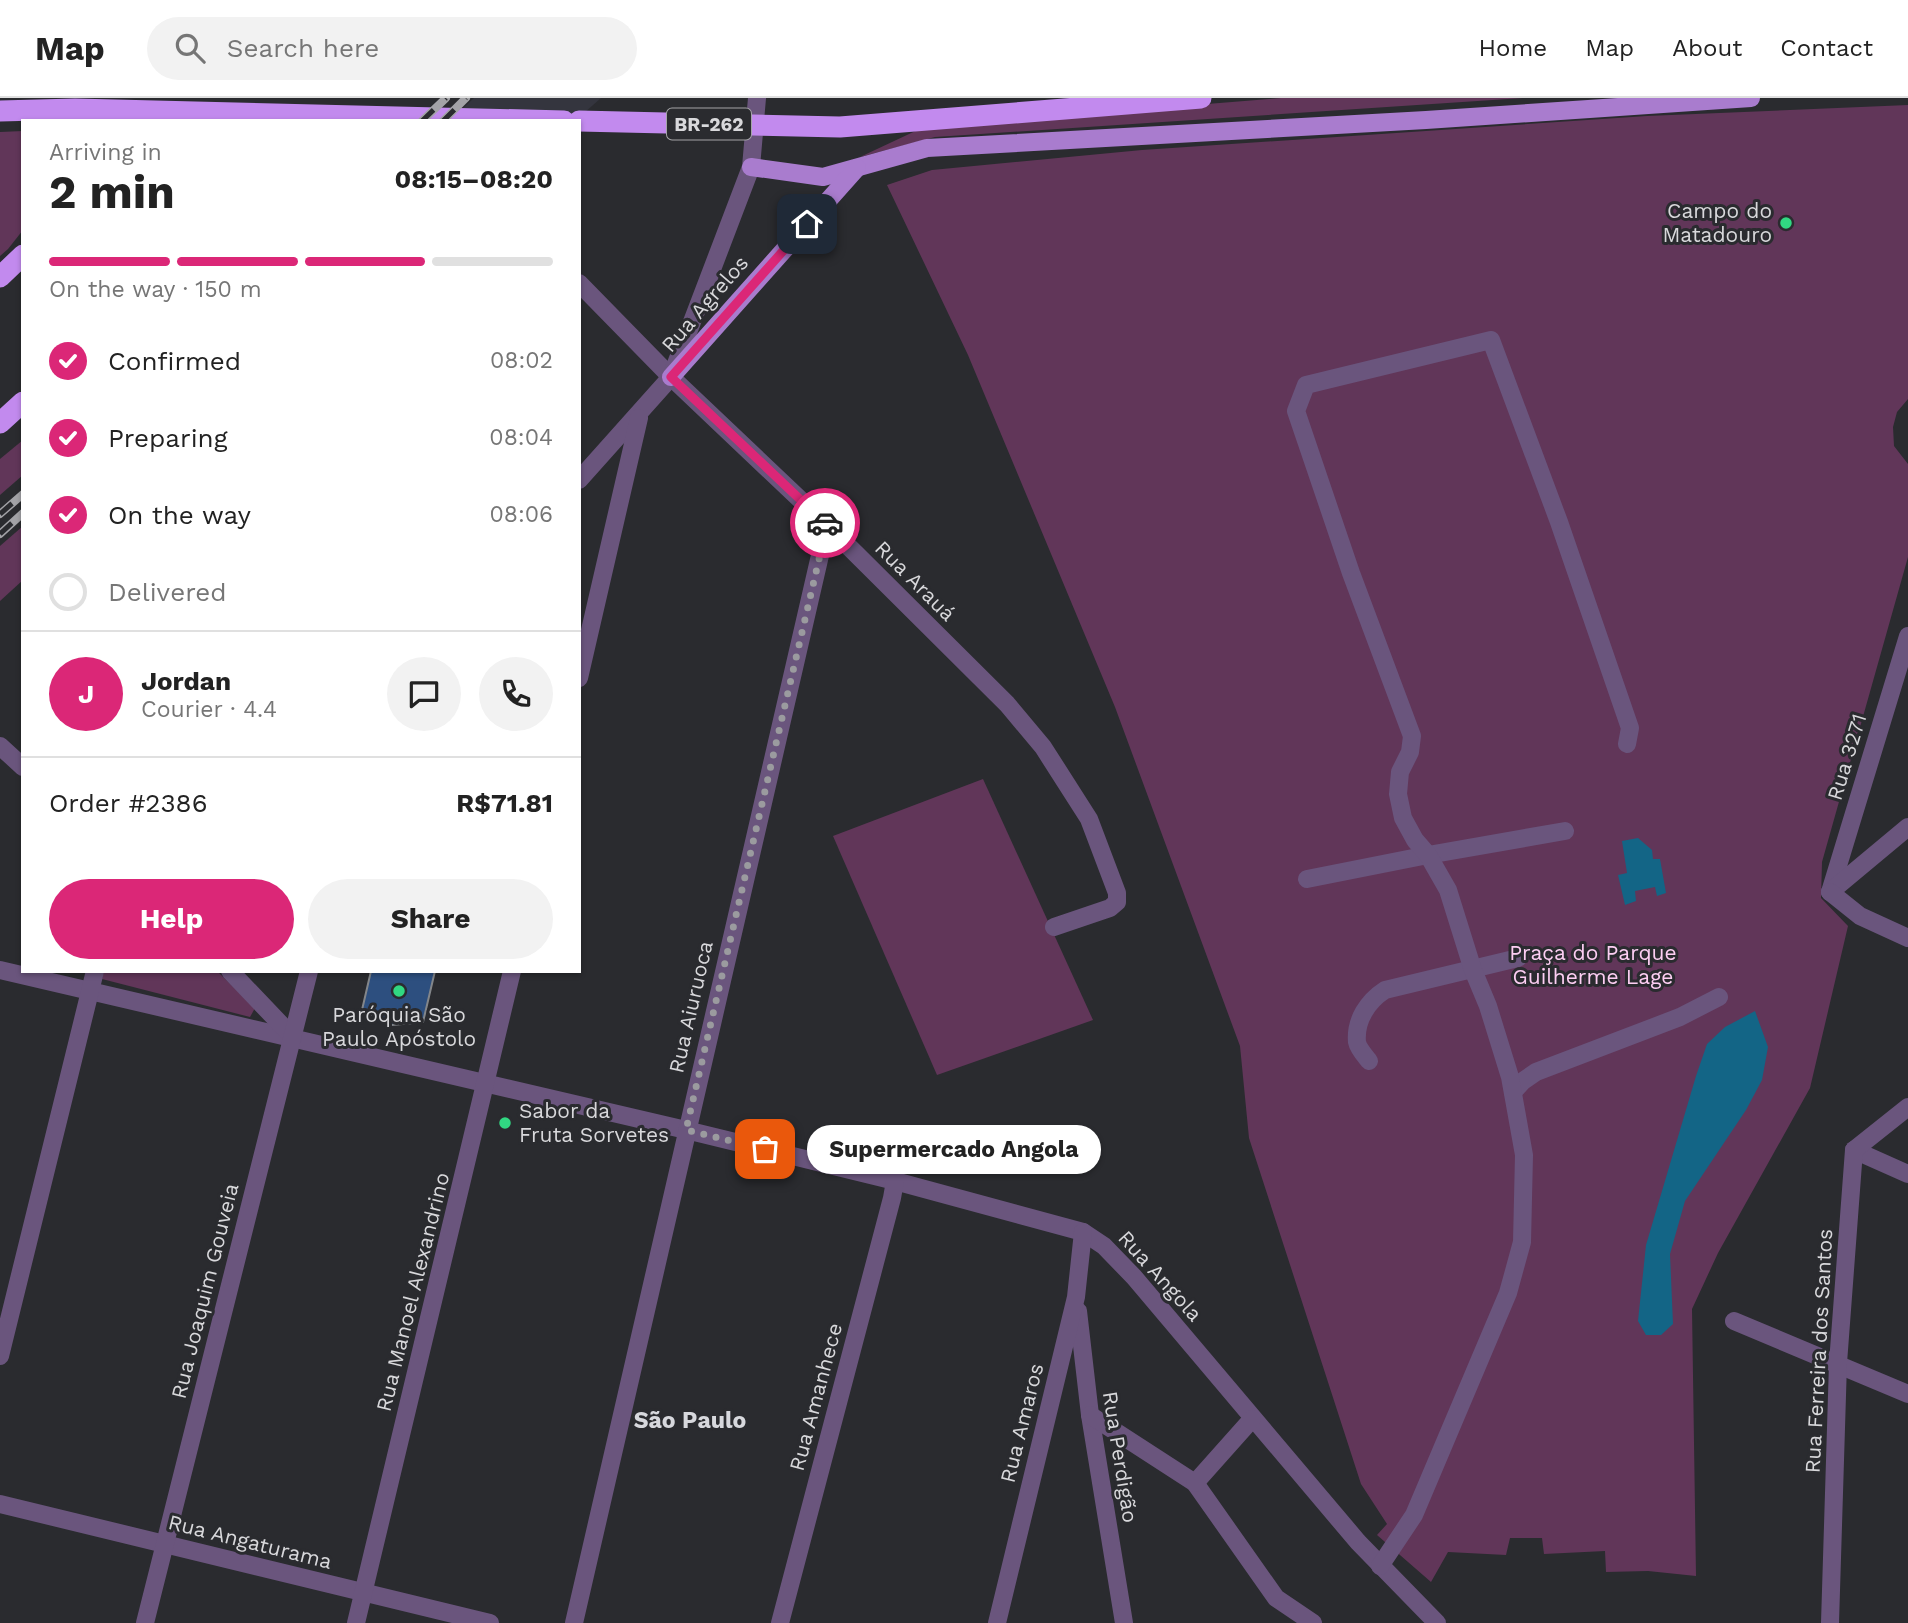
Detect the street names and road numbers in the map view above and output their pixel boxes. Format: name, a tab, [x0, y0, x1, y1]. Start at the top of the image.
road number: BR-262	[667, 108, 751, 140]
street label: Rua Agrelos	[656, 250, 753, 357]
street label: Rua Arauá	[870, 535, 961, 626]
street label: Rua 3271	[1822, 711, 1872, 803]
street label: Rua Aiuruoca	[663, 938, 718, 1075]
street label: Rua Manoel Alexandrino	[371, 1170, 454, 1414]
street label: Rua Joaquim Gouveia	[166, 1180, 243, 1401]
street label: Rua Angola	[1113, 1225, 1208, 1326]
street label: Rua Ferreira dos Santos	[1800, 1228, 1837, 1474]
street label: Rua Amanhece	[784, 1320, 847, 1474]
street label: Rua Amaros	[995, 1361, 1048, 1485]
street label: Rua Perdigão	[1098, 1389, 1143, 1524]
street label: Rua Angaturama	[166, 1509, 335, 1574]

